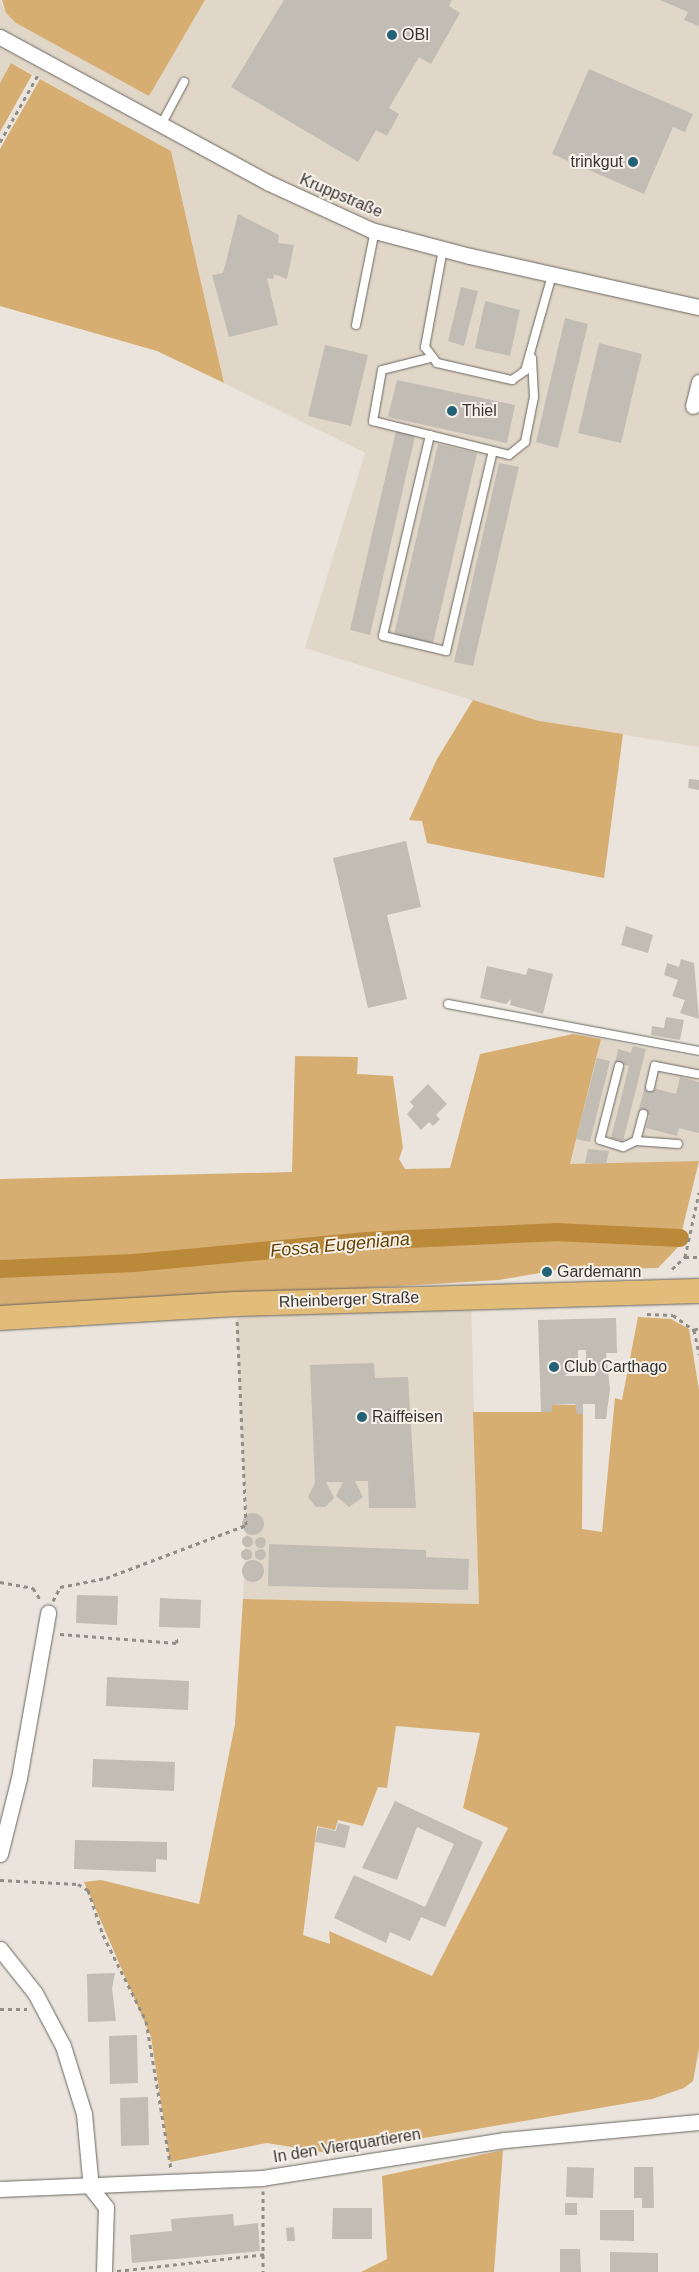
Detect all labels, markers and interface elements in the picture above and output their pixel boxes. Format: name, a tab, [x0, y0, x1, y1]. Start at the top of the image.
place label: OBI	[402, 25, 430, 45]
marker: OBI	[386, 29, 398, 41]
place label: trinkgut	[571, 152, 623, 172]
marker: trinkgut	[627, 156, 639, 168]
street label: Kruppstraße	[297, 170, 385, 222]
place label: Thiel	[462, 401, 497, 421]
marker: Thiel	[446, 405, 458, 417]
water label: Fossa Eugeniana	[269, 1228, 411, 1262]
place label: Gardemann	[557, 1262, 641, 1282]
marker: Gardemann	[541, 1266, 553, 1278]
street label: Rheinberger Straße	[278, 1288, 420, 1312]
place label: Club Carthago	[564, 1357, 667, 1377]
marker: Club Carthago	[548, 1361, 560, 1373]
place label: Raiffeisen	[372, 1407, 443, 1427]
marker: Raiffeisen	[356, 1411, 368, 1423]
street label: In den Vierquartieren	[272, 2125, 422, 2167]

